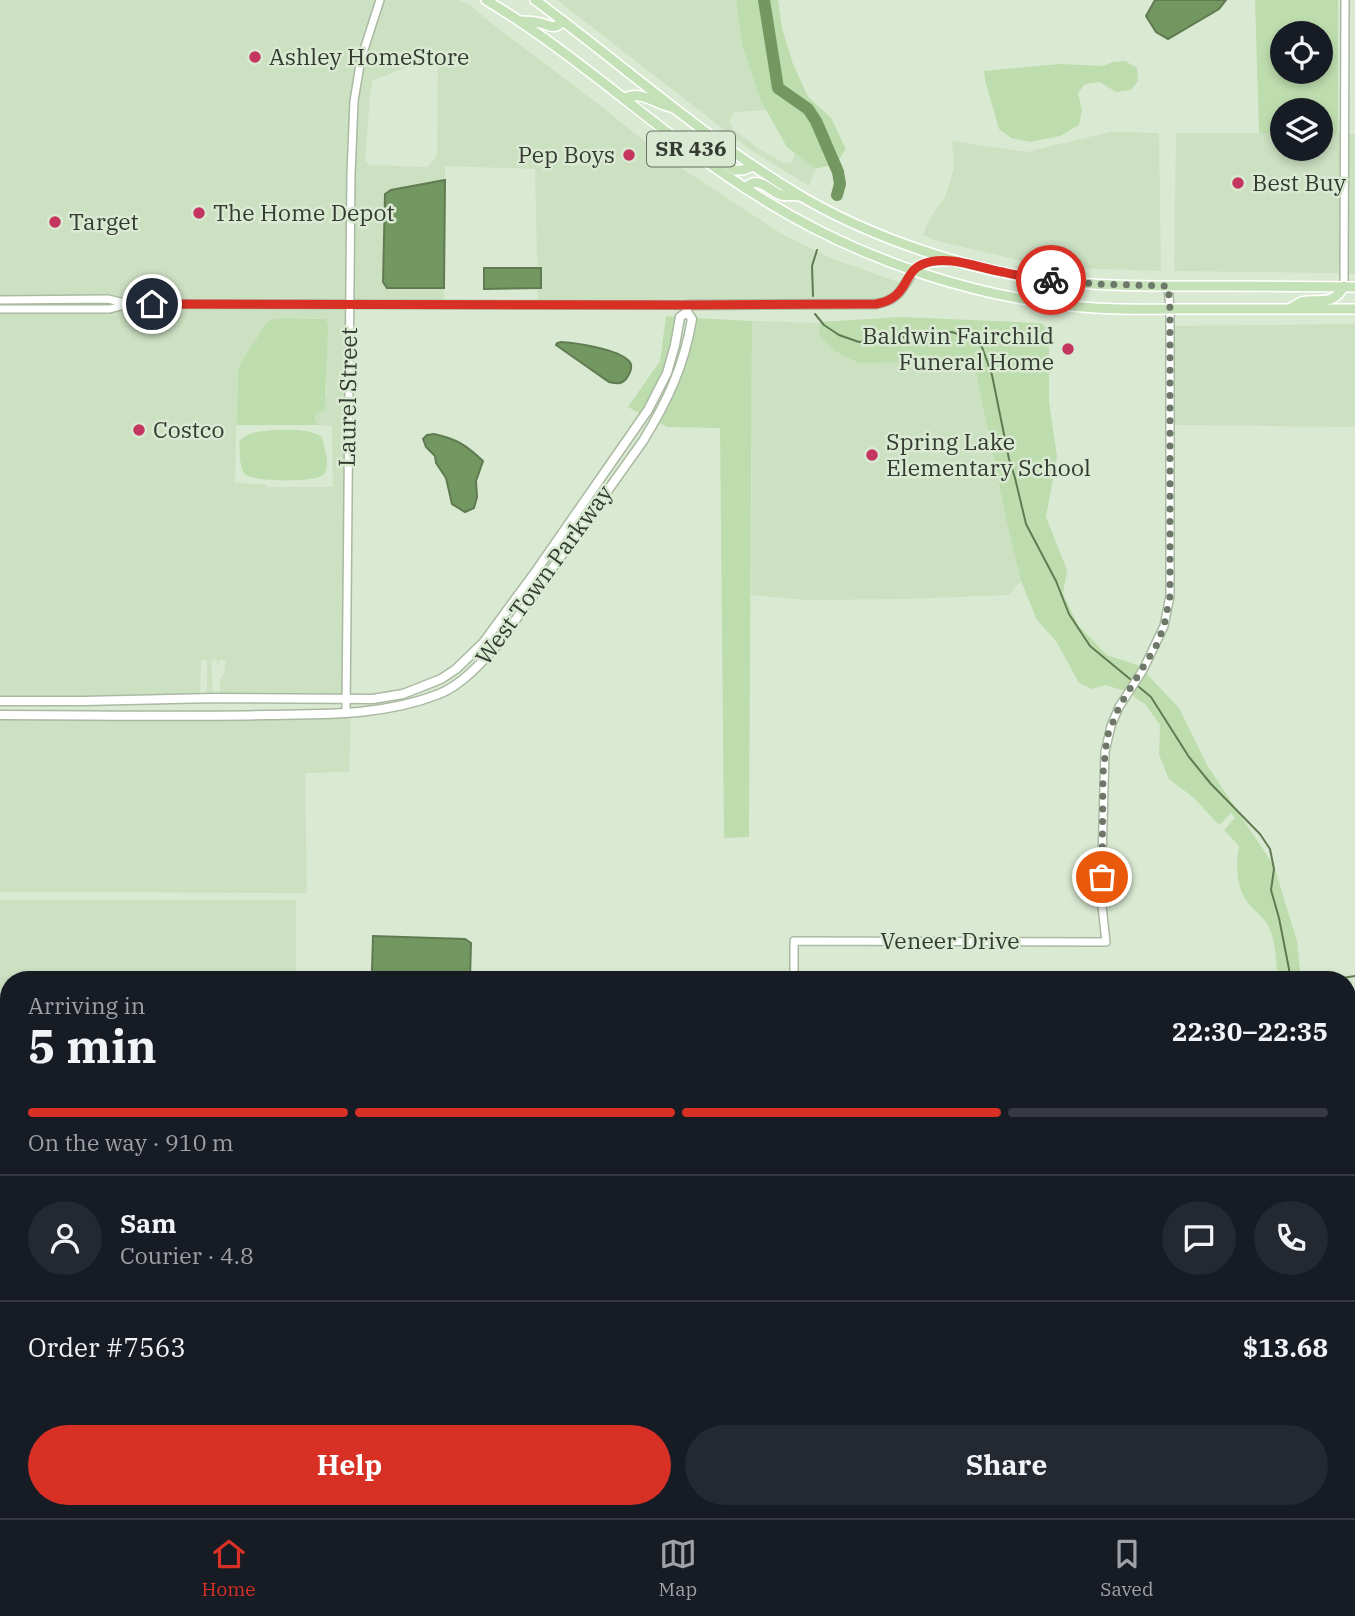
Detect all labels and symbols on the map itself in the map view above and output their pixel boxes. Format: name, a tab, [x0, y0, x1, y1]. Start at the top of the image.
place label: Ashley HomeStore	[269, 41, 469, 71]
marker: Ashley HomeStore	[247, 49, 263, 65]
road number: SR 436	[647, 132, 735, 166]
place label: Pep Boys	[518, 139, 615, 169]
marker: Pep Boys	[621, 147, 637, 163]
place label: Best Buy	[1252, 167, 1347, 197]
marker: Best Buy	[1230, 175, 1246, 191]
place label: The Home Depot	[213, 197, 395, 227]
marker: The Home Depot	[191, 205, 207, 221]
place label: Target	[69, 206, 139, 236]
marker: Target	[47, 214, 63, 230]
courier	[1016, 245, 1086, 315]
pin	[122, 274, 182, 334]
place label: Baldwin Fairchild Funeral Home	[862, 320, 1054, 376]
street label: Laurel Street	[331, 327, 363, 467]
marker: Baldwin Fairchild Funeral Home	[1060, 341, 1076, 357]
place label: Costco	[153, 414, 224, 444]
marker: Costco	[131, 422, 147, 438]
place label: Spring Lake Elementary School	[886, 426, 1091, 482]
marker: Spring Lake Elementary School	[864, 447, 880, 463]
street label: West Town Parkway	[468, 478, 619, 670]
pin	[1072, 847, 1132, 907]
street label: Veneer Drive	[880, 925, 1020, 955]

